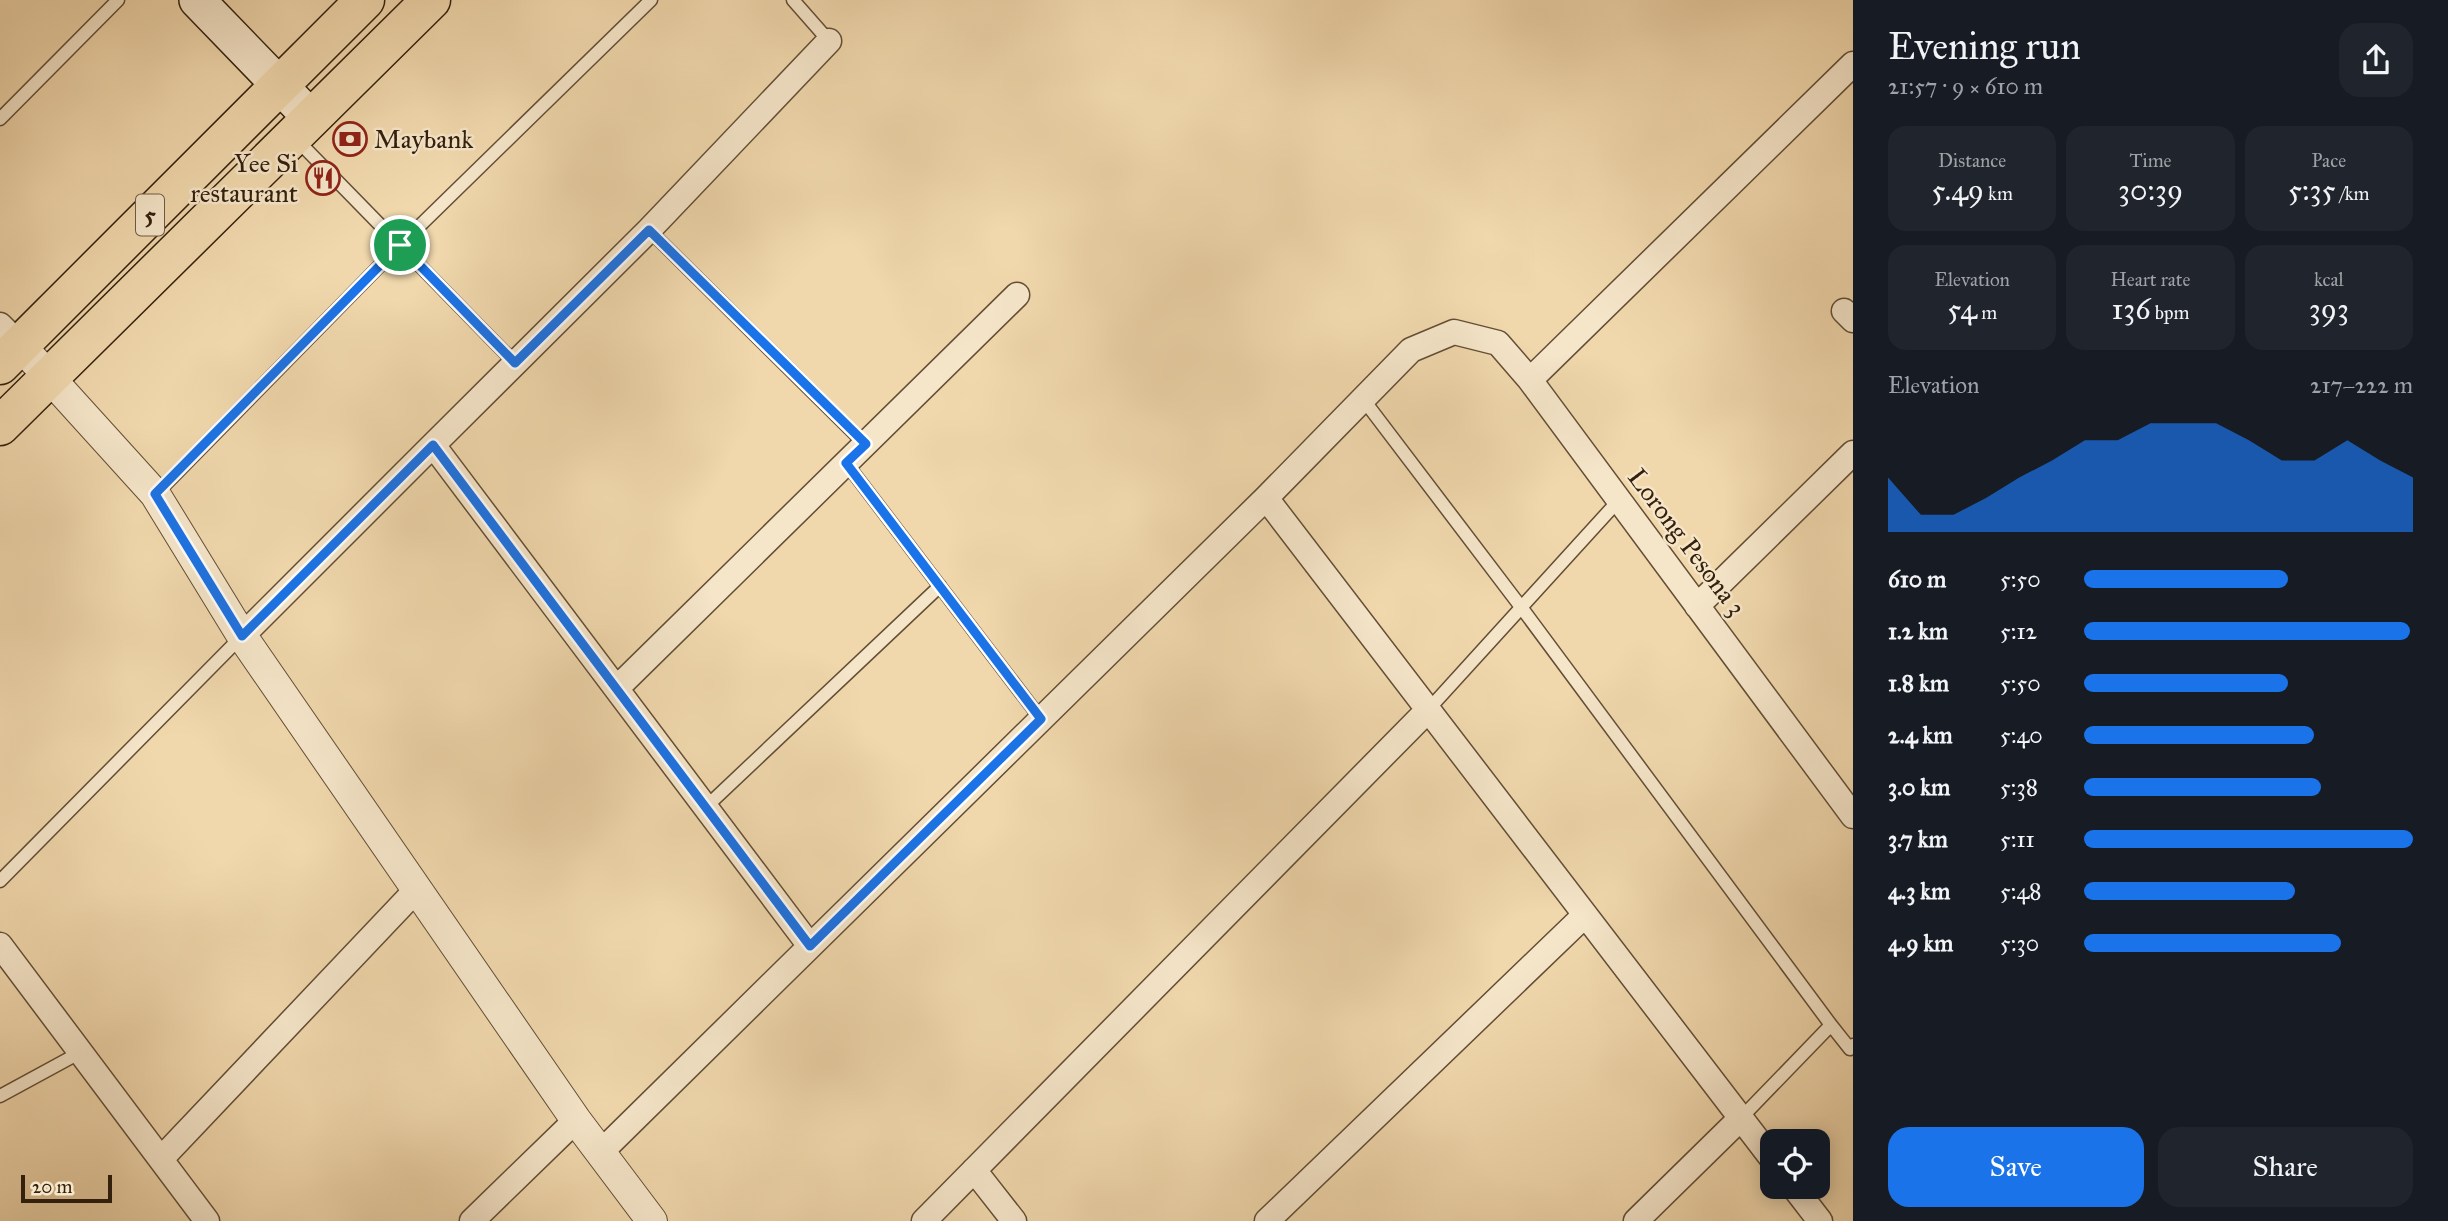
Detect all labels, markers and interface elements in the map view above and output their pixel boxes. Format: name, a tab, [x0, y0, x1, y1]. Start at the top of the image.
text: Evening run	[1888, 23, 2081, 69]
button: share	[2339, 23, 2413, 97]
text: 21:57 · 9 × 610 m	[1888, 72, 2043, 100]
bank icon: Maybank	[331, 120, 369, 158]
place label: Maybank	[374, 123, 474, 155]
place label: Yee Si restaurant	[190, 147, 298, 209]
text: Distance	[1938, 149, 2006, 172]
text: Time	[2129, 149, 2172, 172]
text: Pace	[2312, 149, 2346, 172]
restaurant icon: Yee Si restaurant	[304, 159, 342, 197]
text: 5.49	[1931, 172, 1984, 208]
text: 30:39	[2118, 172, 2183, 208]
text: 5:35	[2288, 172, 2336, 208]
text: km	[1984, 182, 2013, 205]
text: /km	[2336, 182, 2370, 205]
road number: 5	[136, 195, 164, 236]
pin	[370, 215, 430, 275]
icon: arrive	[381, 226, 419, 264]
text: Elevation	[1934, 268, 2010, 291]
text: Heart rate	[2111, 268, 2190, 291]
text: kcal	[2314, 268, 2344, 291]
text: 54	[1947, 291, 1977, 327]
text: 136	[2112, 291, 2151, 327]
text: 393	[2309, 291, 2349, 327]
text: m	[1977, 301, 1997, 324]
text: bpm	[2151, 301, 2189, 324]
text: Elevation	[1888, 371, 1979, 399]
text: 217–222 m	[2310, 371, 2413, 399]
street label: Lorong Pesona 3	[1621, 462, 1753, 622]
text: 610 m	[1888, 565, 1946, 593]
text: 5:50	[2000, 565, 2041, 593]
text: 1.2 km	[1888, 617, 1948, 645]
text: 5:12	[2000, 617, 2037, 645]
text: 1.8 km	[1888, 669, 1949, 697]
text: 5:50	[2000, 669, 2041, 697]
text: 2.4 km	[1888, 721, 1953, 749]
text: 5:40	[2000, 721, 2043, 749]
text: 3.0 km	[1888, 773, 1950, 801]
text: 5:38	[2000, 773, 2038, 801]
text: 3.7 km	[1888, 825, 1948, 853]
text: 5:11	[2000, 825, 2035, 853]
text: 4.3 km	[1888, 877, 1950, 905]
text: 5:48	[2000, 877, 2042, 905]
text: 4.9 km	[1888, 929, 1953, 957]
text: 5:30	[2000, 929, 2039, 957]
button: Save	[1888, 1127, 2144, 1207]
button: Share	[2158, 1127, 2413, 1207]
map controls	[1760, 1129, 1830, 1199]
button: locate	[1760, 1129, 1830, 1199]
scale bar	[21, 1172, 112, 1204]
text: 20 m	[32, 1175, 73, 1198]

